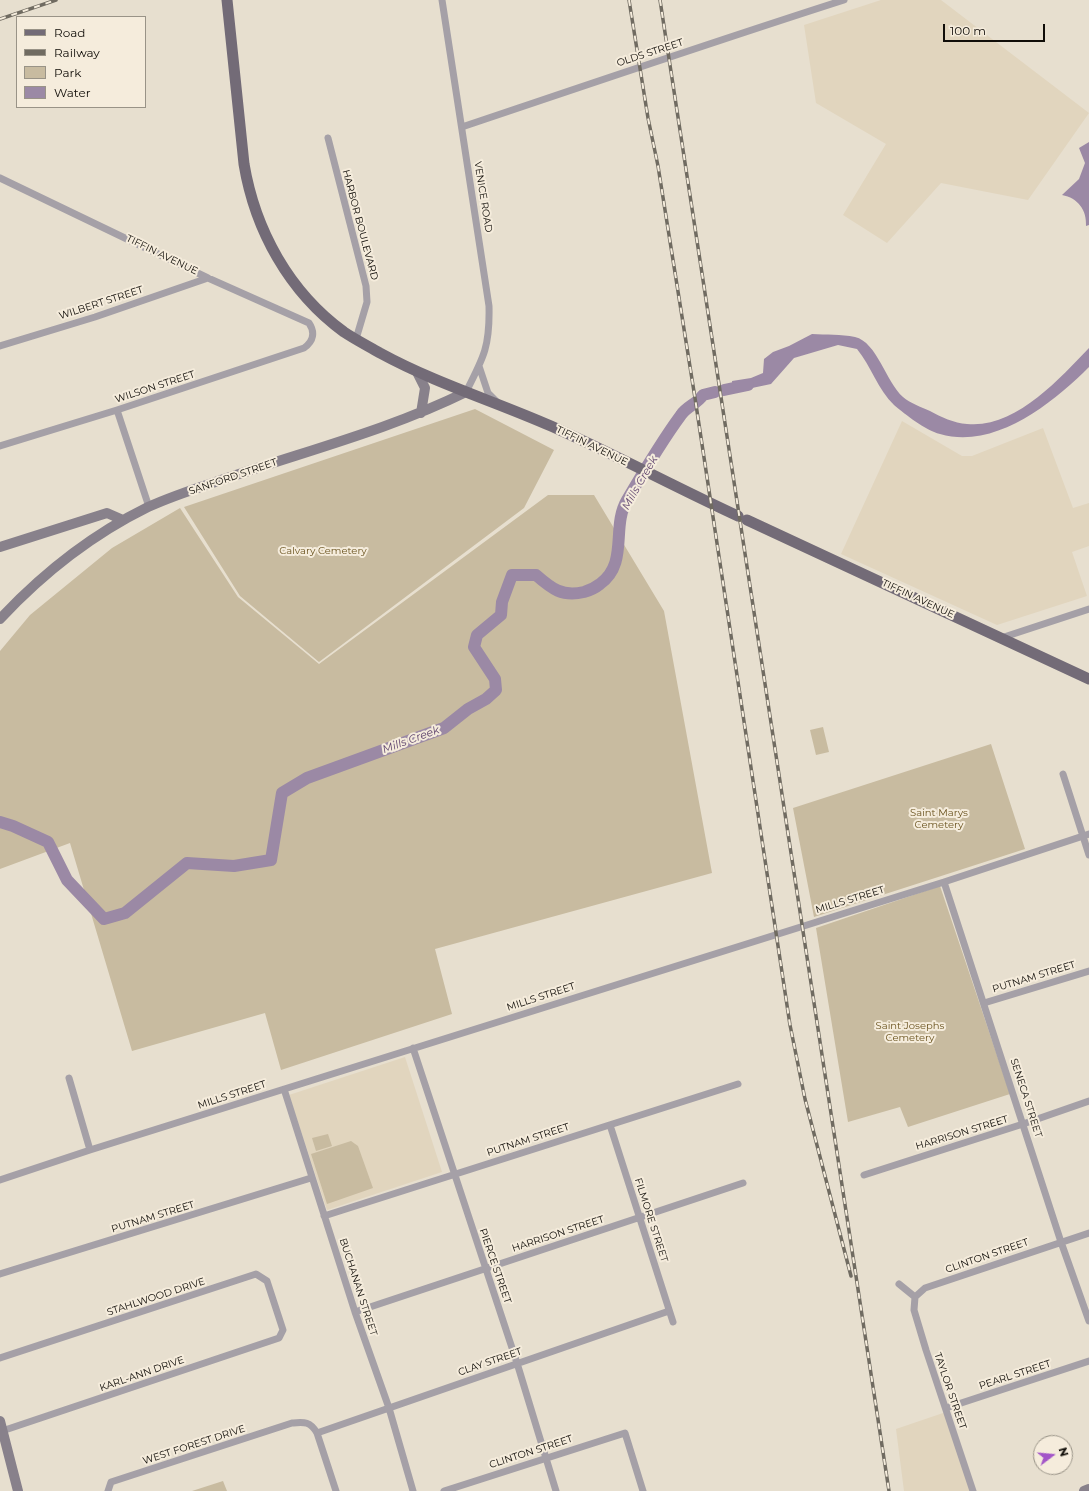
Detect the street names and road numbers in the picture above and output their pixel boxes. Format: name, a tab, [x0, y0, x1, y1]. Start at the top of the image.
street label: OLDS STREET	[615, 37, 685, 69]
street label: VENICE ROAD	[471, 160, 495, 234]
street label: HARBOR BOULEVARD	[339, 168, 381, 282]
street label: TIFFIN AVENUE	[124, 232, 200, 278]
street label: WILBERT STREET	[57, 284, 145, 322]
street label: WILSON STREET	[114, 368, 196, 406]
street label: TIFFIN AVENUE	[554, 423, 630, 469]
street label: SANFORD STREET	[187, 456, 279, 498]
street label: TIFFIN AVENUE	[880, 577, 956, 621]
street label: MILLS STREET	[814, 884, 886, 916]
street label: PUTNAM STREET	[991, 959, 1077, 995]
street label: MILLS STREET	[505, 980, 577, 1014]
street label: SENECA STREET	[1008, 1057, 1044, 1139]
street label: MILLS STREET	[196, 1078, 268, 1112]
street label: HARRISON STREET	[914, 1113, 1010, 1153]
street label: PUTNAM STREET	[485, 1121, 571, 1159]
street label: FILMORE STREET	[632, 1176, 670, 1264]
street label: PUTNAM STREET	[110, 1199, 196, 1235]
street label: HARRISON STREET	[510, 1213, 606, 1255]
street label: PIERCE STREET	[477, 1227, 513, 1305]
street label: CLINTON STREET	[944, 1236, 1030, 1276]
street label: BUCHANAN STREET	[337, 1237, 379, 1337]
street label: STAHLWOOD DRIVE	[105, 1275, 207, 1319]
street label: CLAY STREET	[456, 1345, 524, 1379]
street label: TAYLOR STREET	[931, 1351, 969, 1431]
street label: KARL-ANN DRIVE	[98, 1354, 186, 1394]
street label: PEARL STREET	[978, 1358, 1052, 1392]
street label: WEST FOREST DRIVE	[141, 1423, 247, 1467]
street label: CLINTON STREET	[488, 1433, 574, 1471]

